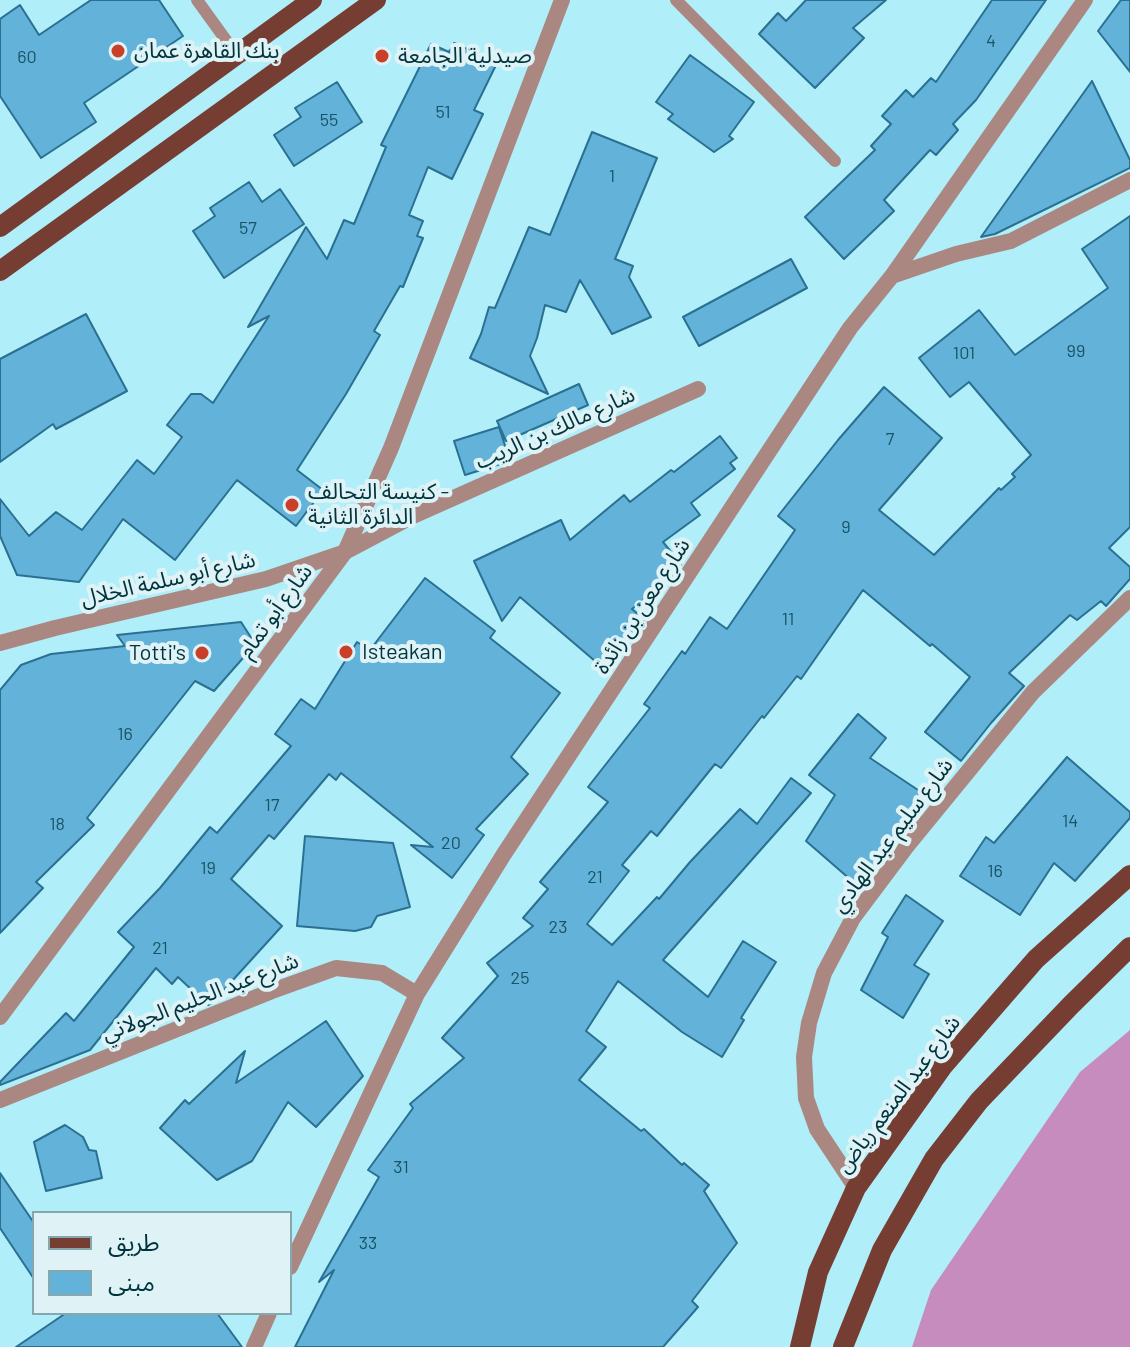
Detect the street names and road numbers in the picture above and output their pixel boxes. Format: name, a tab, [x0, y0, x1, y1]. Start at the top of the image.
street label: شارع مالك بن الريب	[471, 381, 639, 475]
street label: شارع معن بن زائدة	[588, 533, 696, 679]
street label: شارع أبو سلمة الخلال	[78, 546, 258, 612]
street label: شارع أبو تمام	[232, 559, 318, 663]
street label: شارع سليم عبد الهادي	[825, 753, 959, 917]
street label: شارع عبد الحليم الجولاني	[98, 947, 302, 1047]
street label: شارع عبد المنعم رياض	[830, 1010, 966, 1178]

